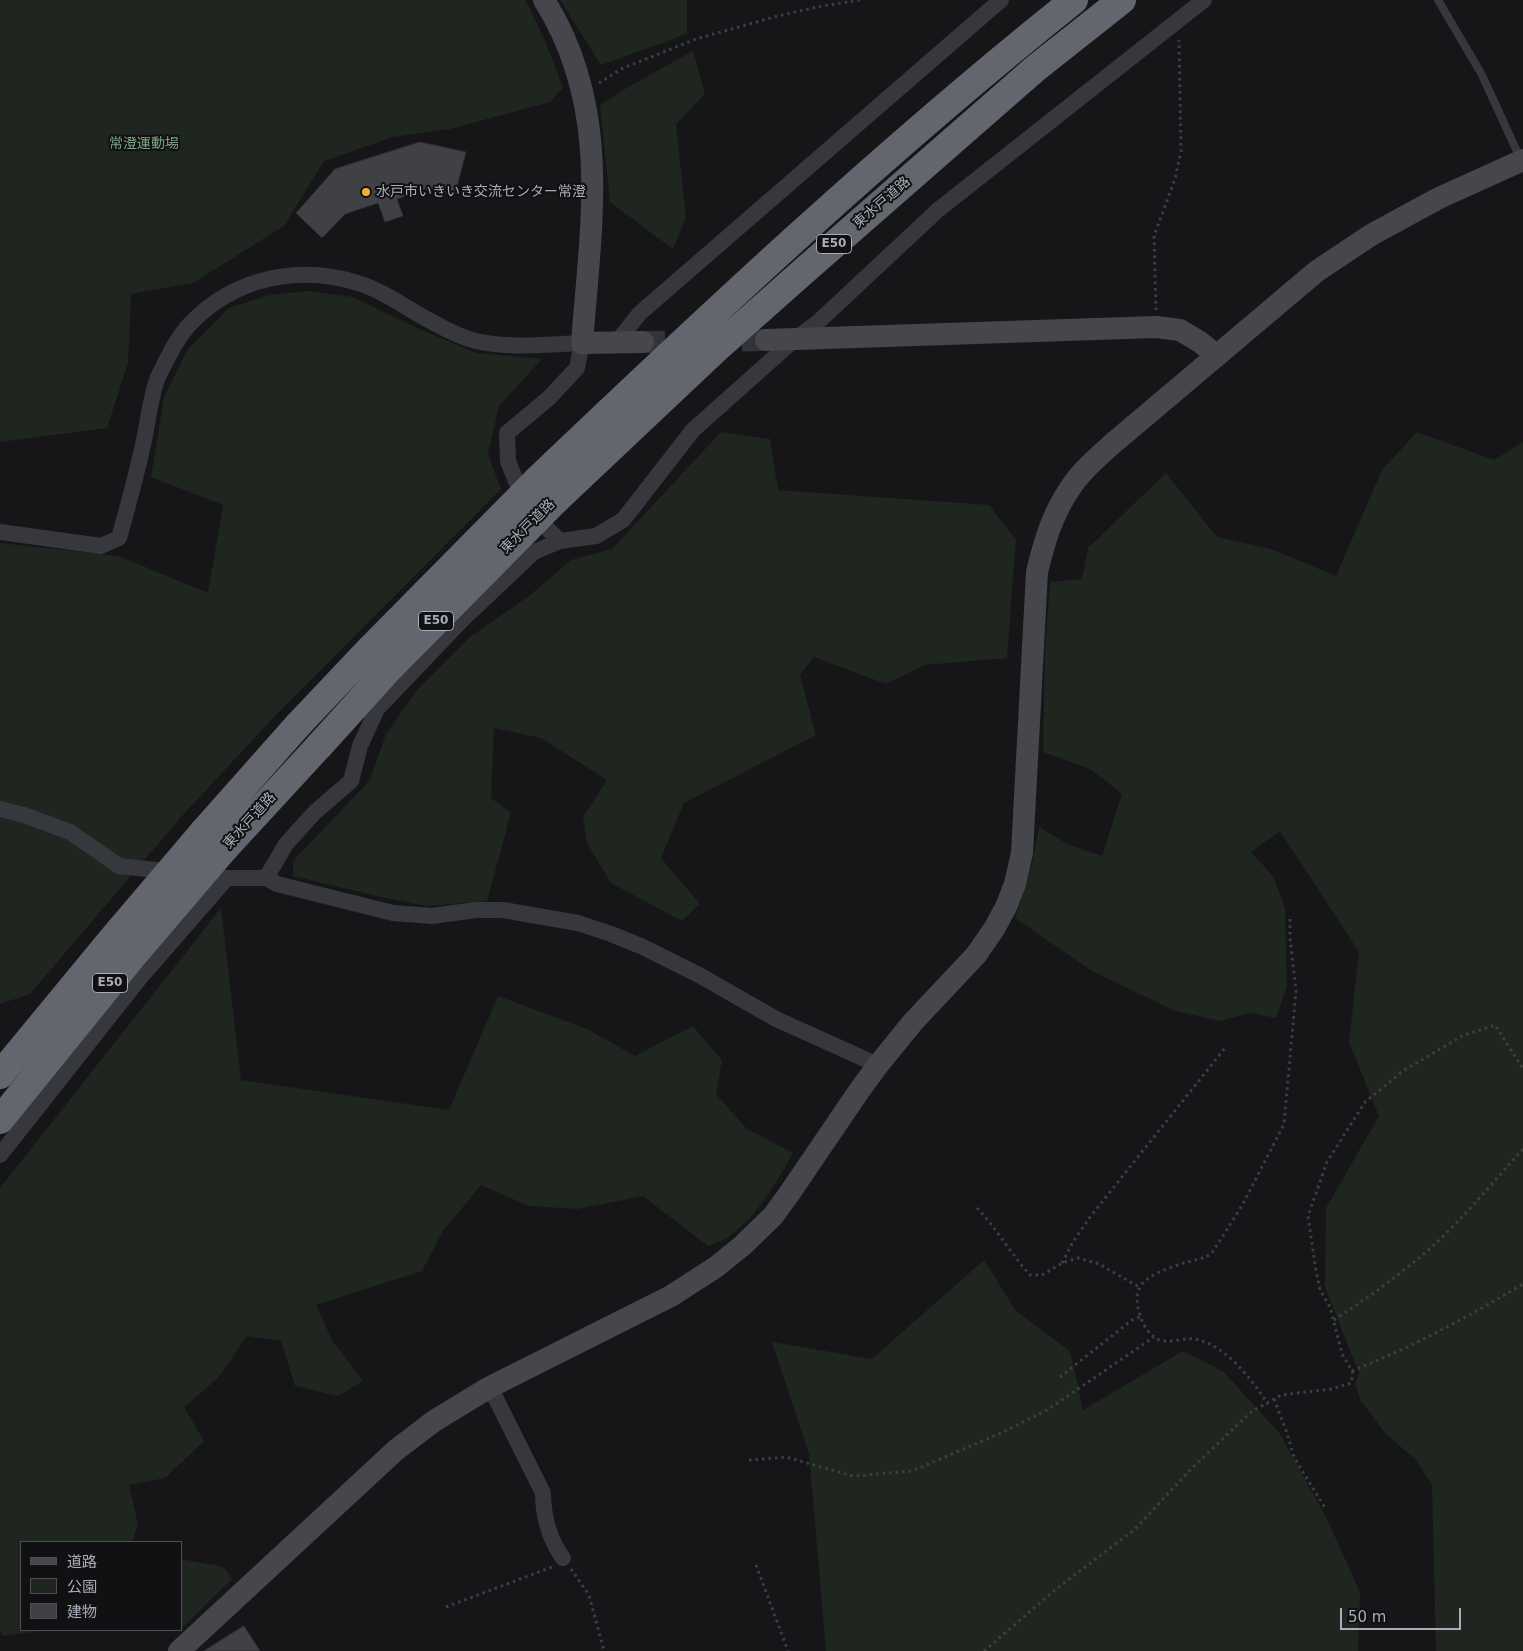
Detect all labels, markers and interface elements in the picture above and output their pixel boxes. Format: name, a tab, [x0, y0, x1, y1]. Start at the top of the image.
park label: 常澄運動場	[109, 136, 179, 152]
street label: 東水戸道路	[850, 174, 914, 232]
place label: 水戸市いきいき交流センター常澄	[376, 184, 586, 200]
marker: 水戸市いきいき交流センター常澄	[360, 186, 372, 198]
road number: E50	[816, 234, 852, 253]
street label: 東水戸道路	[497, 496, 559, 558]
road number: E50	[418, 612, 454, 630]
street label: 東水戸道路	[220, 789, 280, 853]
road number: E50	[92, 974, 128, 992]
legend	[20, 1541, 182, 1631]
text: 道路	[67, 1553, 97, 1571]
text: 公園	[67, 1578, 97, 1596]
scale bar	[1343, 1598, 1464, 1630]
text: 建物	[67, 1603, 97, 1621]
text: 50 m	[1348, 1608, 1386, 1626]

